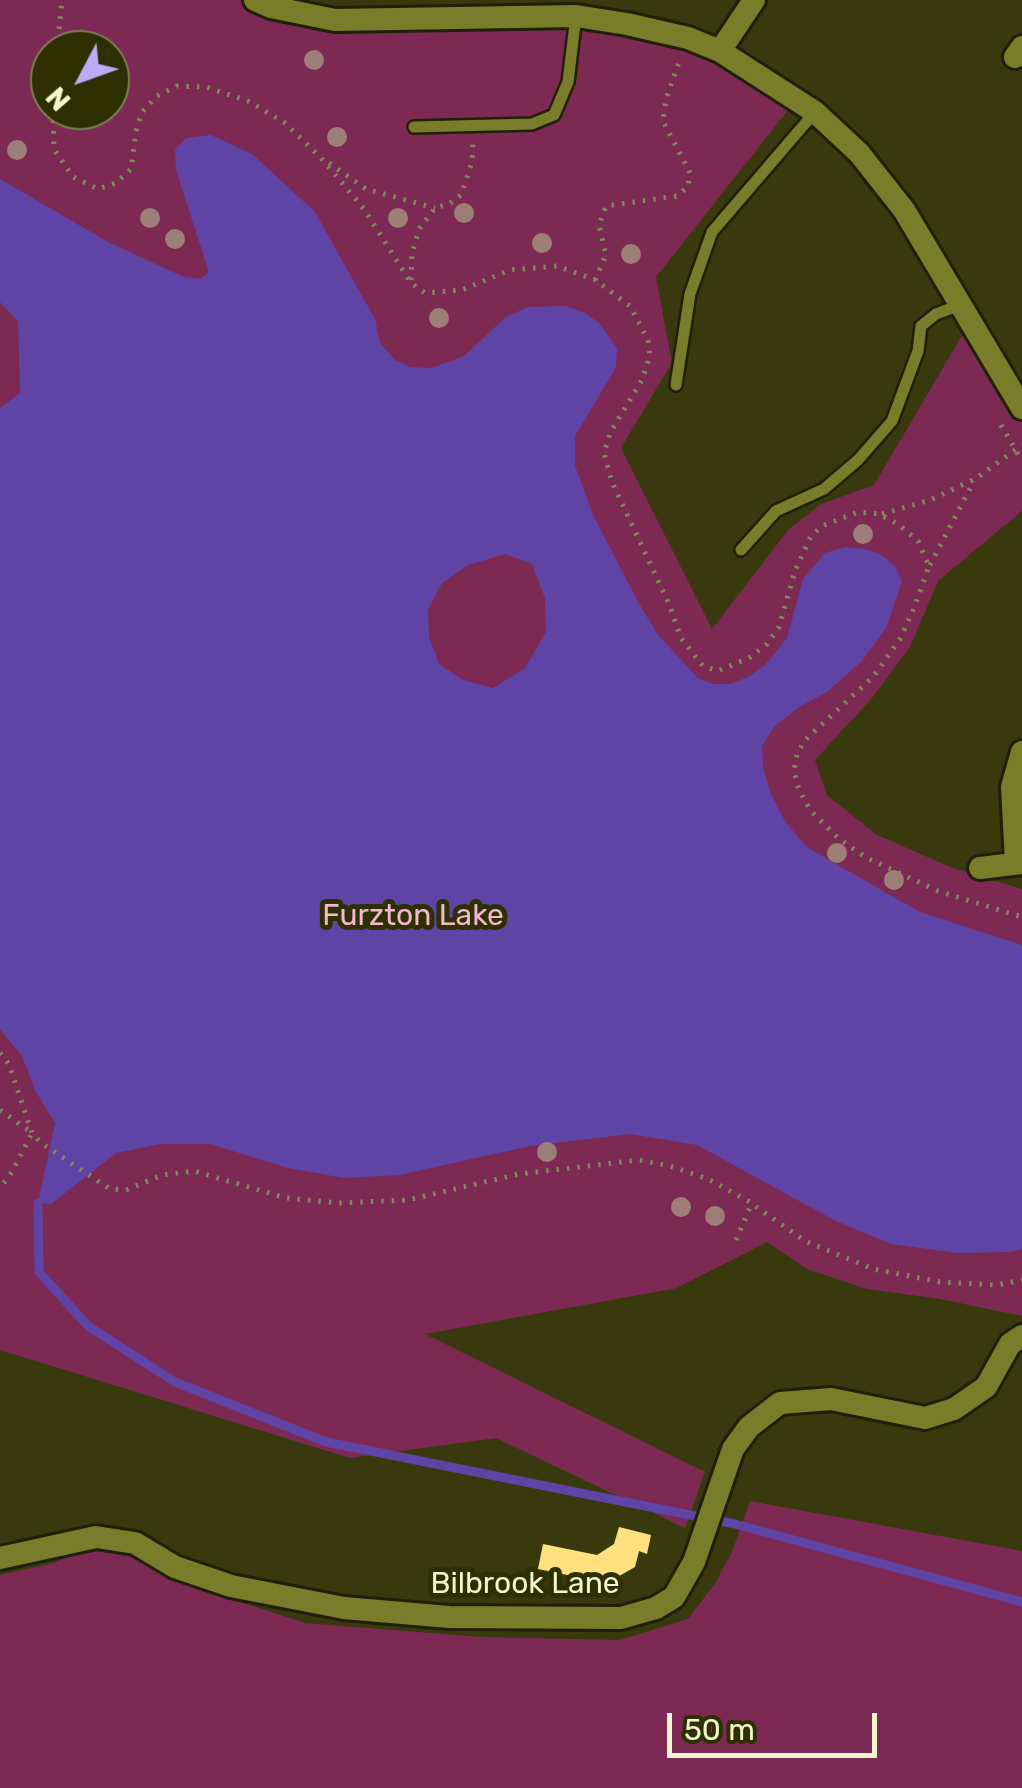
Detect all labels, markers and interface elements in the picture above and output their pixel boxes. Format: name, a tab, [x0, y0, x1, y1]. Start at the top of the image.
north arrow	[30, 30, 130, 130]
text: N	[39, 80, 78, 117]
park label: Furzton Lake	[322, 898, 504, 934]
street label: Bilbrook Lane	[430, 1566, 620, 1602]
scale bar	[672, 1693, 882, 1755]
text: 50 m	[684, 1712, 755, 1748]

